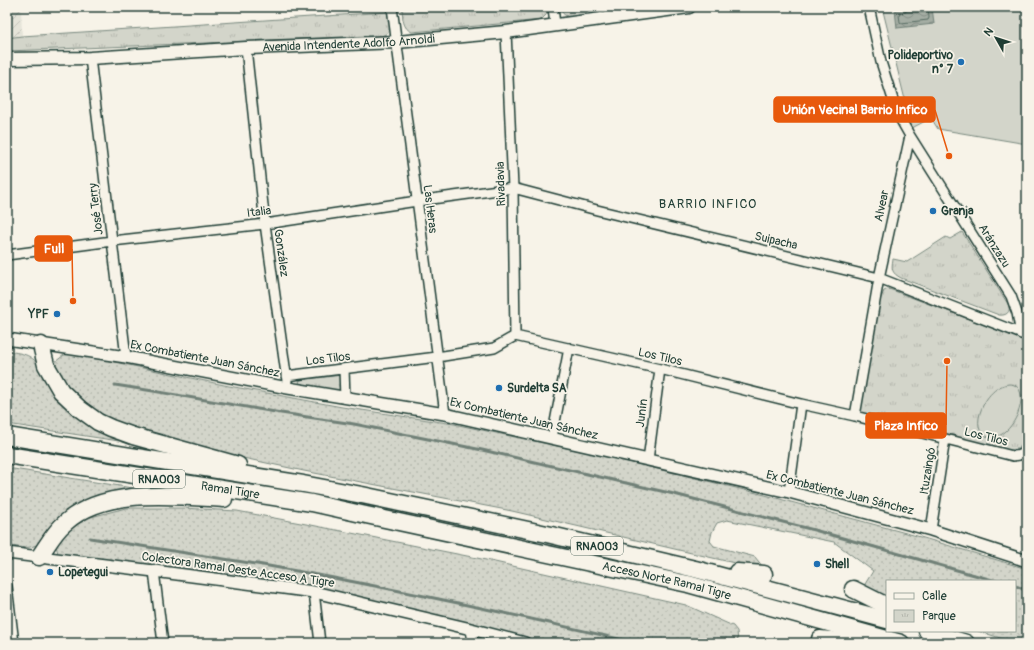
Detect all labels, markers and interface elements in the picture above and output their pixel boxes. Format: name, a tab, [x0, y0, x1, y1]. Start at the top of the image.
north arrow	[976, 18, 1016, 58]
text: N	[981, 25, 996, 39]
street label: Avenida Intendente Adolfo Arnoldi	[262, 31, 435, 55]
place label: Polideportivo n° 7	[887, 48, 954, 77]
marker: Polideportivo n° 7	[956, 57, 966, 67]
callout: Unión Vecinal Barrio Infico	[774, 97, 935, 122]
text: Unión Vecinal Barrio Infico	[783, 102, 927, 118]
street label: Rivadavia	[493, 161, 509, 207]
street label: José Terry	[85, 182, 107, 236]
street label: Las Heras	[420, 184, 440, 235]
street label: Alvear	[871, 188, 893, 223]
district label: BARRIO INFICO	[659, 196, 757, 212]
street label: Italia	[246, 203, 272, 221]
place label: Granja	[941, 204, 974, 219]
marker: Granja	[928, 206, 938, 216]
street label: Aránzazu	[975, 221, 1013, 271]
street label: González	[270, 228, 292, 278]
street label: Suipacha	[753, 229, 799, 253]
callout: Full	[35, 236, 72, 261]
text: Full	[44, 241, 64, 257]
place label: YPF	[27, 307, 49, 322]
marker: YPF	[52, 309, 62, 319]
street label: Ex Combatiente Juan Sánchez	[129, 337, 281, 381]
street label: Los Tilos	[637, 345, 684, 369]
street label: Los Tilos	[305, 349, 352, 369]
place label: Surdelta SA	[507, 381, 567, 396]
marker: Surdelta SA	[494, 383, 504, 393]
street label: Ex Combatiente Juan Sánchez	[448, 395, 600, 443]
street label: Junín	[633, 398, 651, 428]
callout: Plaza Infico	[866, 413, 946, 438]
text: Plaza Infico	[874, 418, 938, 434]
street label: Los Tilos	[963, 424, 1010, 450]
street label: Ituzaingó	[917, 446, 939, 496]
street label: Ex Combatiente Juan Sánchez	[765, 467, 915, 519]
road number: RNA003	[133, 470, 185, 488]
street label: Ramal Tigre	[200, 478, 261, 502]
road number: RNA003	[571, 537, 623, 555]
street label: Colectora Ramal Oeste Acceso A Tigre	[141, 549, 335, 591]
place label: Shell	[825, 557, 849, 572]
street label: Acceso Norte Ramal Tigre	[601, 558, 733, 603]
marker: Shell	[812, 559, 822, 569]
place label: Lopetegui	[58, 565, 108, 580]
marker: Lopetegui	[45, 567, 55, 577]
legend	[886, 580, 1016, 632]
text: Calle	[922, 589, 947, 604]
text: Parque	[922, 609, 956, 624]

